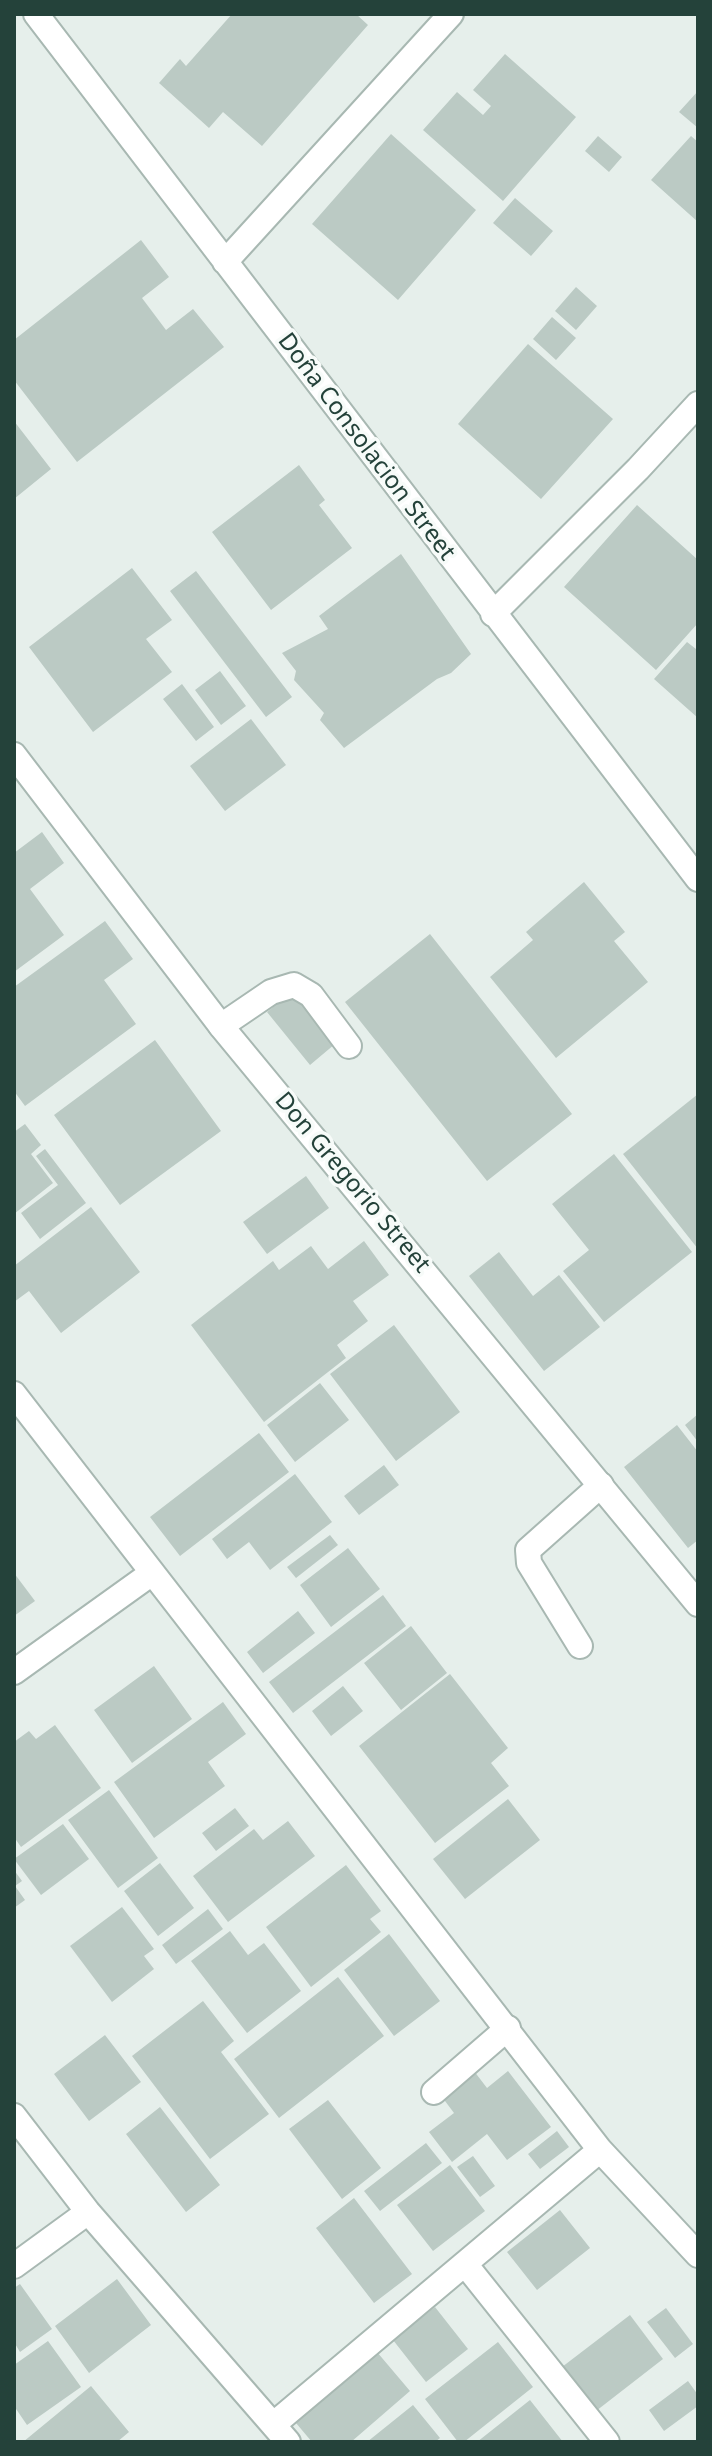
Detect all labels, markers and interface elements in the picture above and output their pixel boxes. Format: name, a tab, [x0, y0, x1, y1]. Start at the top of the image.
street label: Doña Consolacion Street	[271, 328, 461, 566]
street label: Don Gregorio Street	[268, 1087, 436, 1279]

